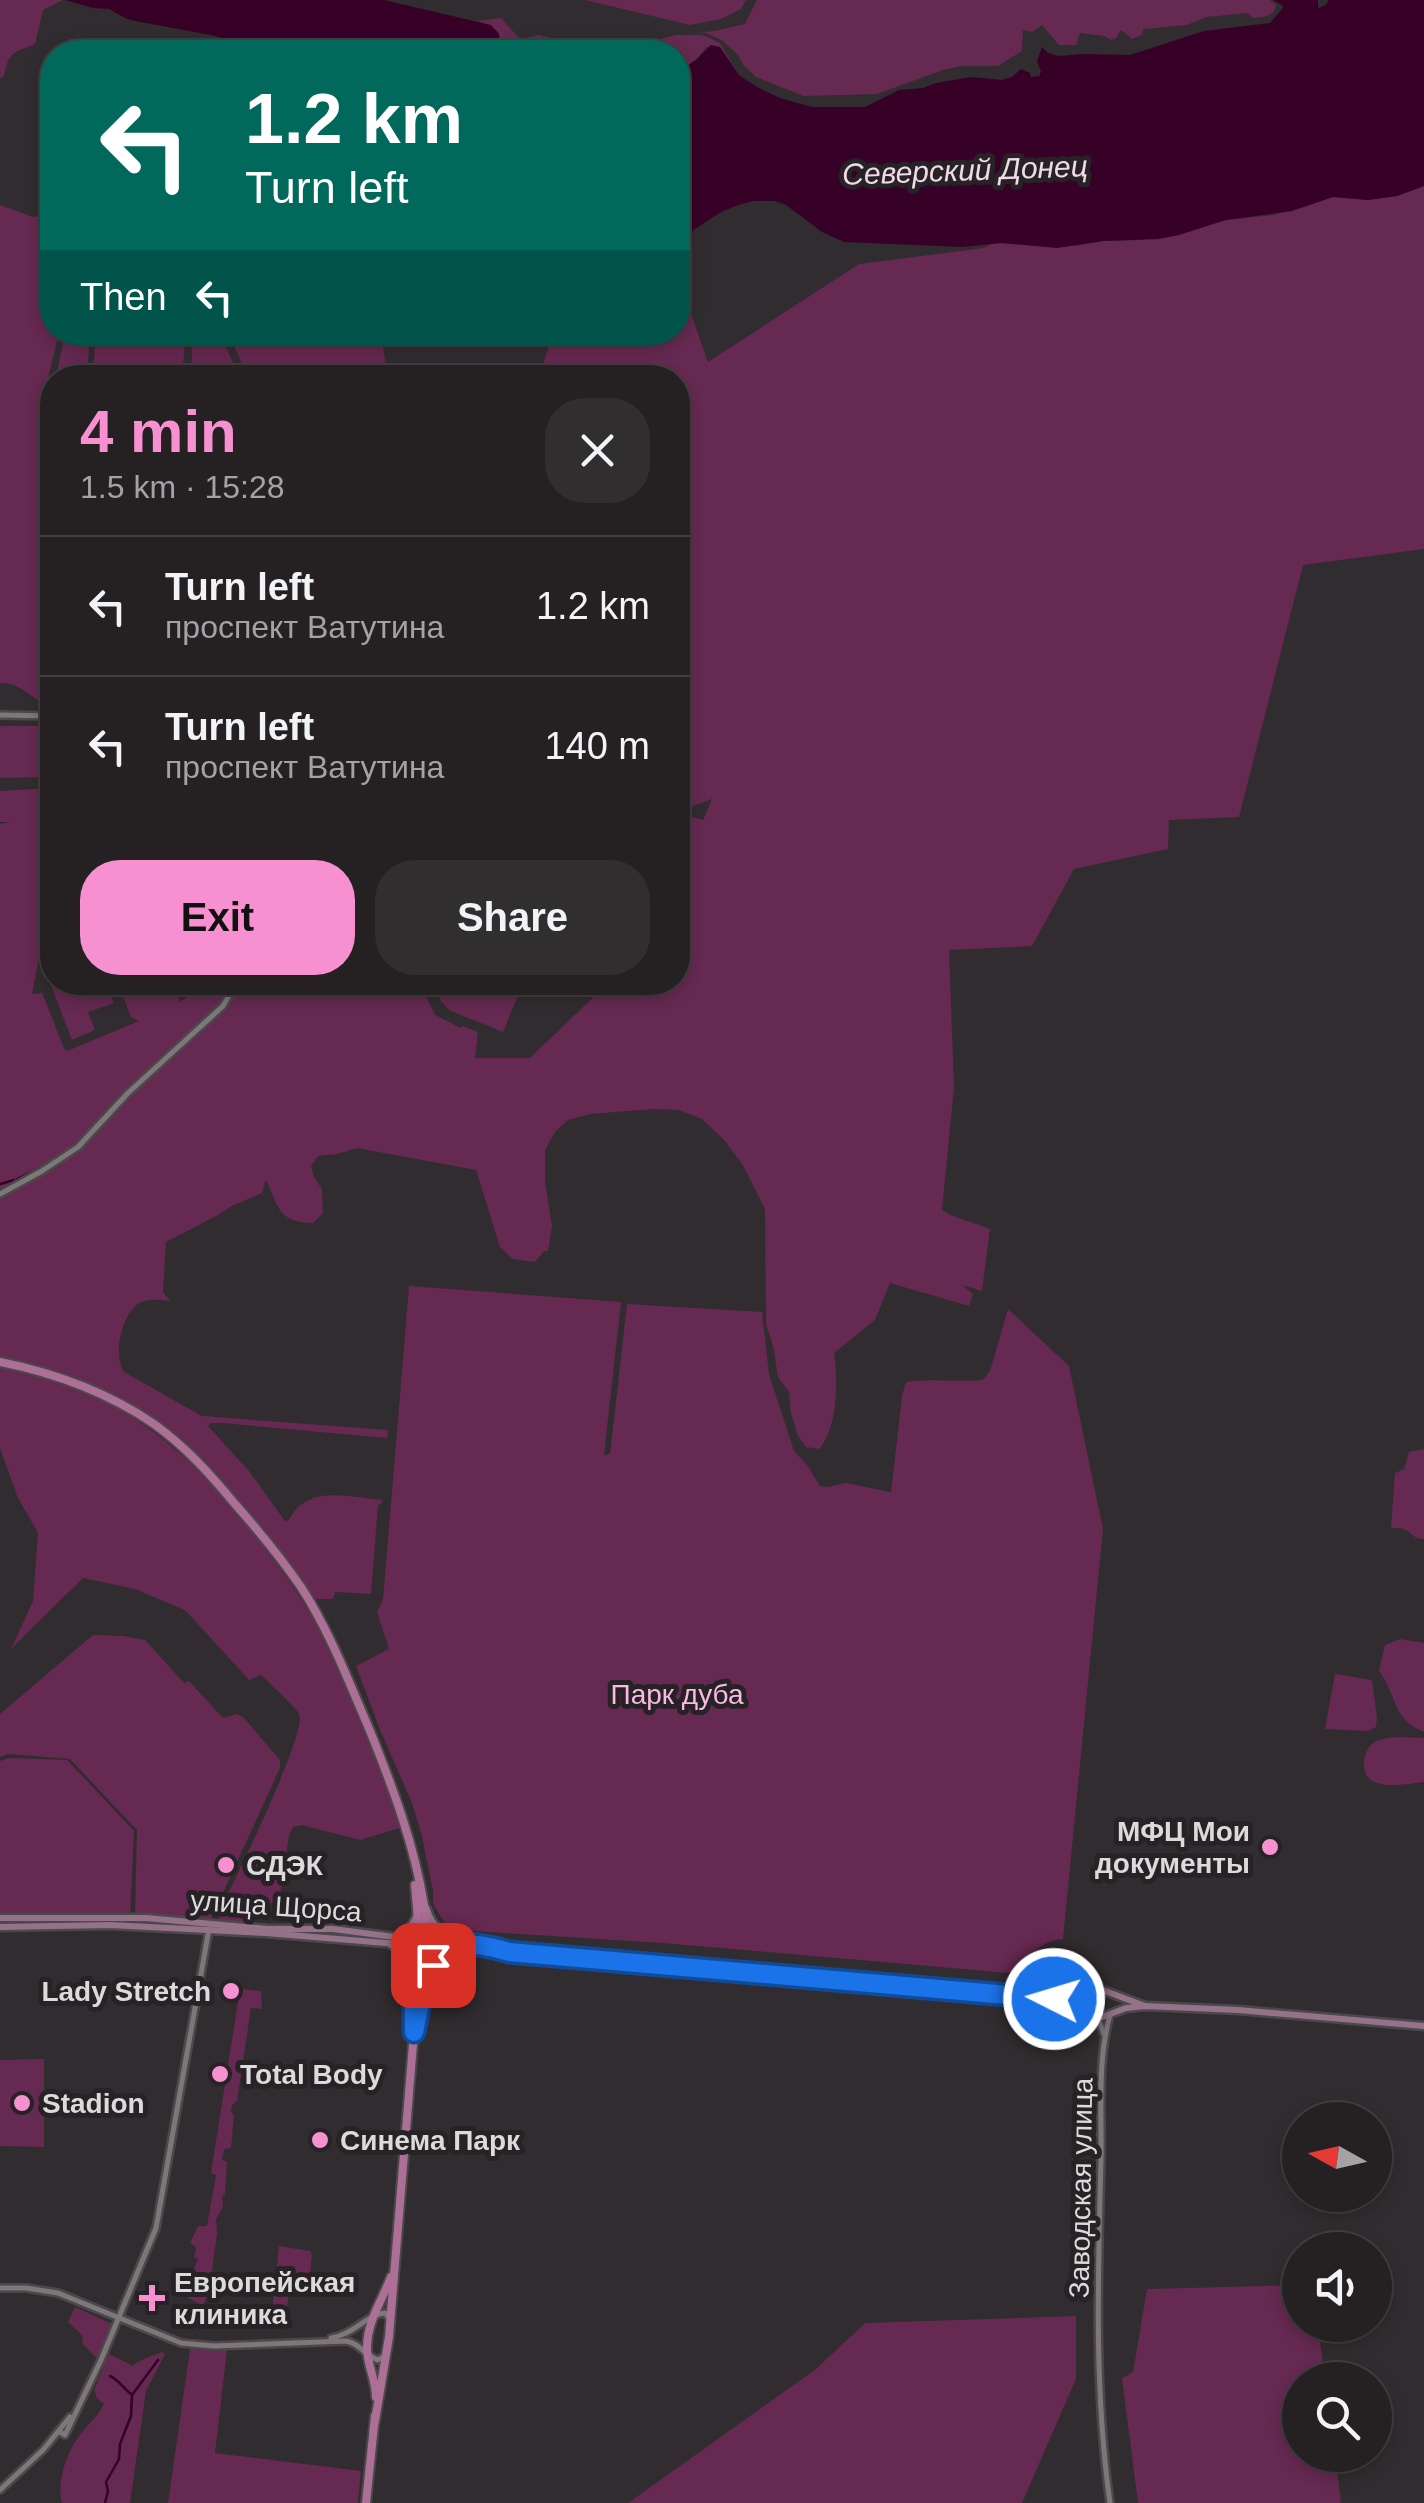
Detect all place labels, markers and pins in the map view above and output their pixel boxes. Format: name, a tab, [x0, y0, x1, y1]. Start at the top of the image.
place label: МФЦ Мои документы	[1095, 1816, 1250, 1879]
marker: МФЦ Мои документы	[1259, 1836, 1281, 1858]
place label: СДЭК	[246, 1850, 324, 1881]
marker: СДЭК	[215, 1854, 237, 1876]
pin	[391, 1923, 476, 2008]
place label: Lady Stretch	[41, 1976, 211, 2007]
marker: Lady Stretch	[220, 1980, 242, 2002]
place label: Total Body	[240, 2059, 383, 2090]
marker: Total Body	[209, 2063, 231, 2085]
place label: Stadion	[42, 2088, 145, 2119]
marker: Stadion	[11, 2092, 33, 2114]
place label: Синема Парк	[340, 2125, 521, 2156]
marker: Синема Парк	[309, 2129, 331, 2151]
place label: Европейская клиника	[174, 2267, 355, 2330]
marker: Европейская клиника	[139, 2285, 165, 2311]

